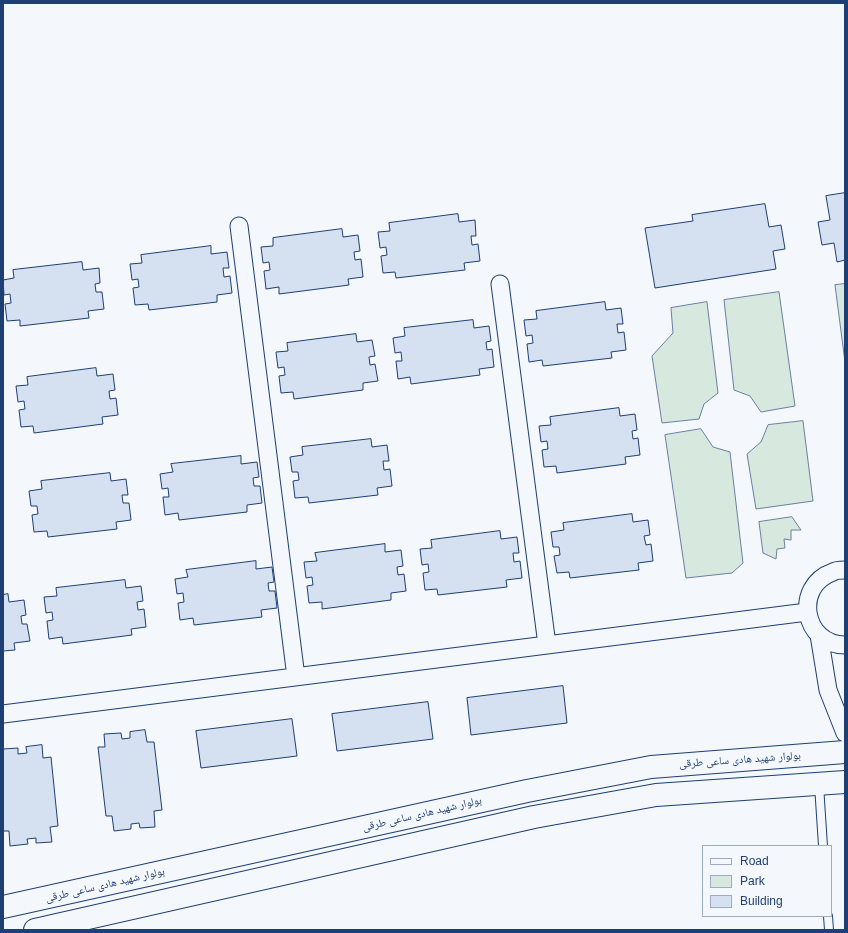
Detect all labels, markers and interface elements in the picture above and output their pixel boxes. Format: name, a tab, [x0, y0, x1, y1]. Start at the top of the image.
street label: بولوار شهید هادی ساعی طرقی	[679, 749, 801, 771]
street label: بولوار شهید هادی ساعی طرقی	[361, 794, 483, 834]
legend	[702, 845, 832, 917]
text: Road	[740, 854, 769, 868]
street label: بولوار شهید هادی ساعی طرقی	[44, 865, 166, 905]
text: Park	[740, 874, 765, 888]
text: Building	[740, 894, 783, 908]

